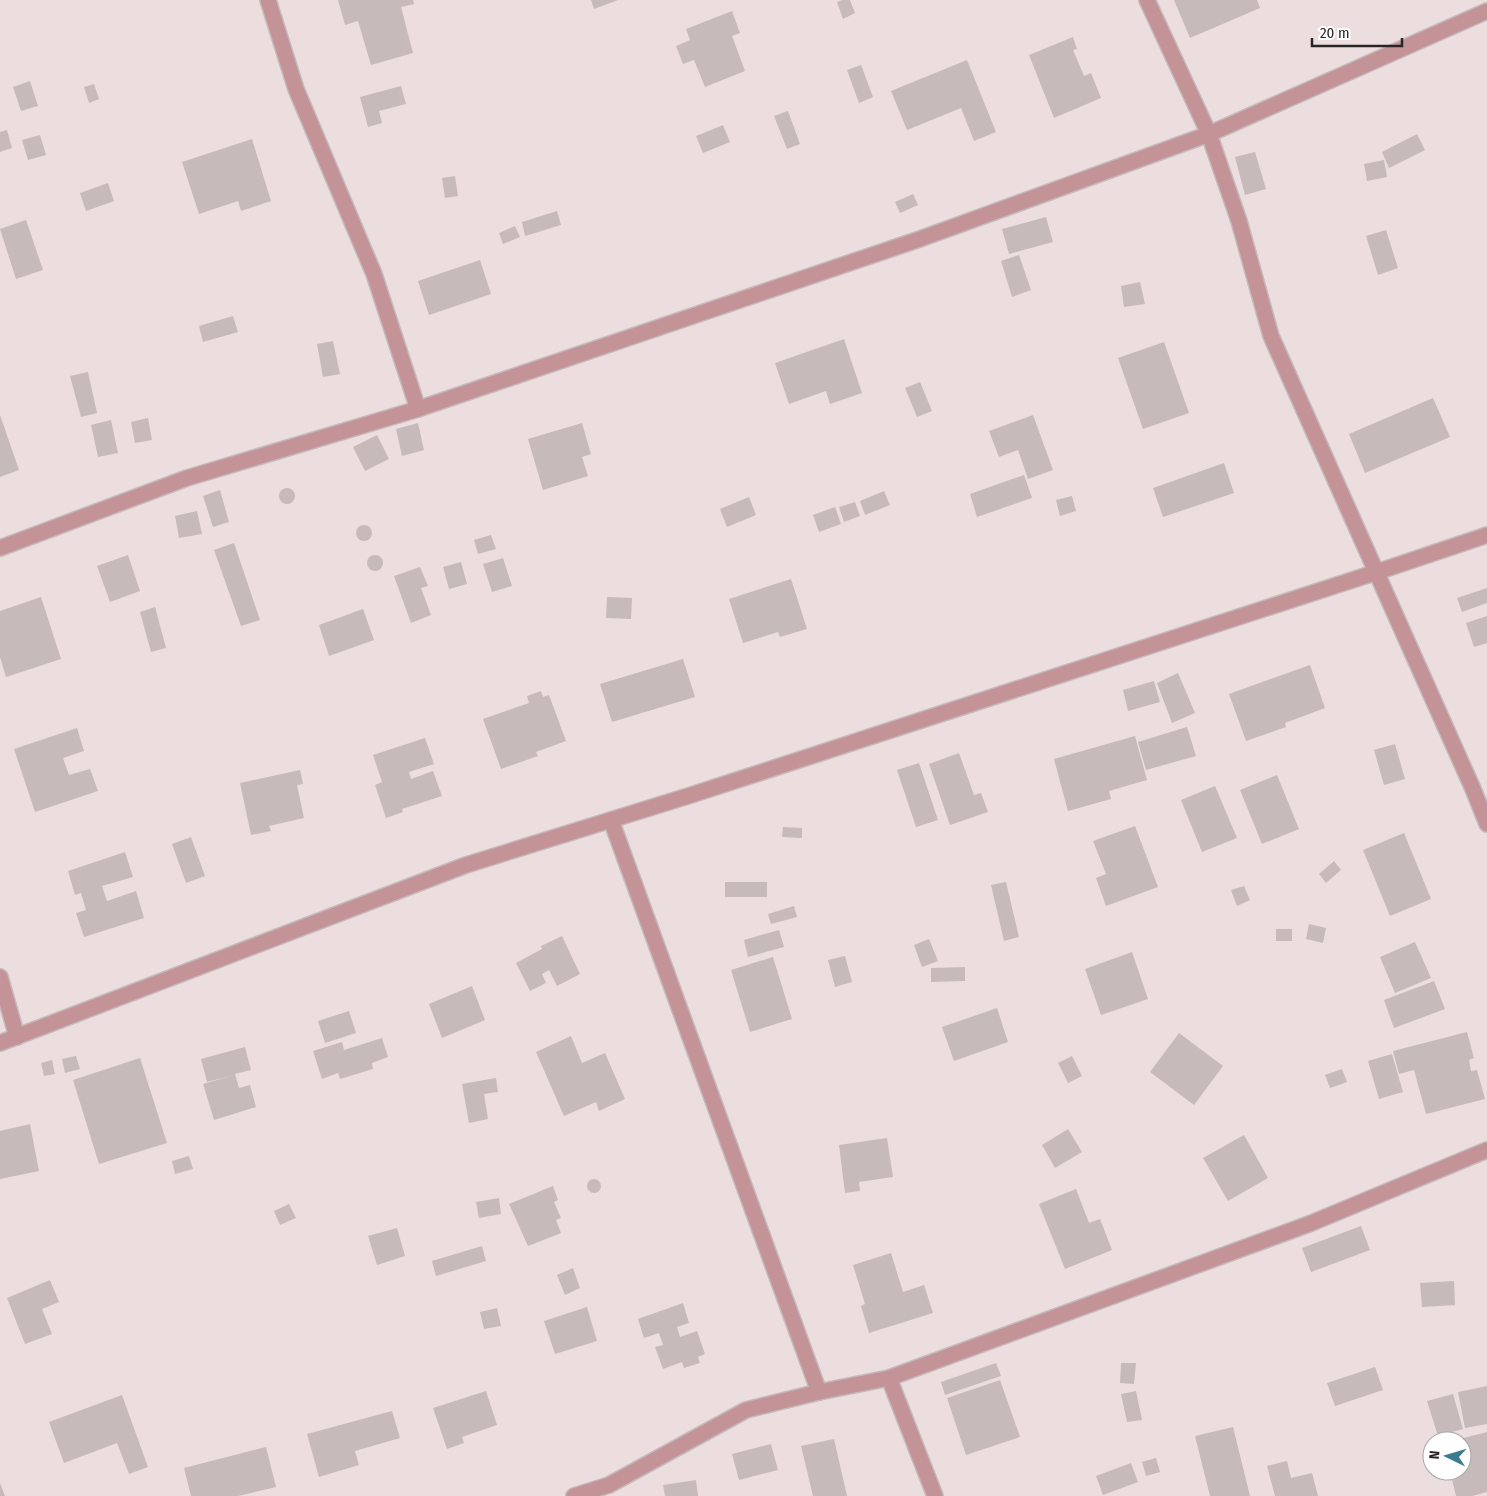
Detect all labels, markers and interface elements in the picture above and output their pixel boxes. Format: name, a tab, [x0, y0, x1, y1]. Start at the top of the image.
scale bar	[1312, 15, 1402, 47]
text: 20 m	[1320, 24, 1350, 42]
north arrow	[1422, 1431, 1472, 1481]
text: N	[1426, 1450, 1443, 1460]

